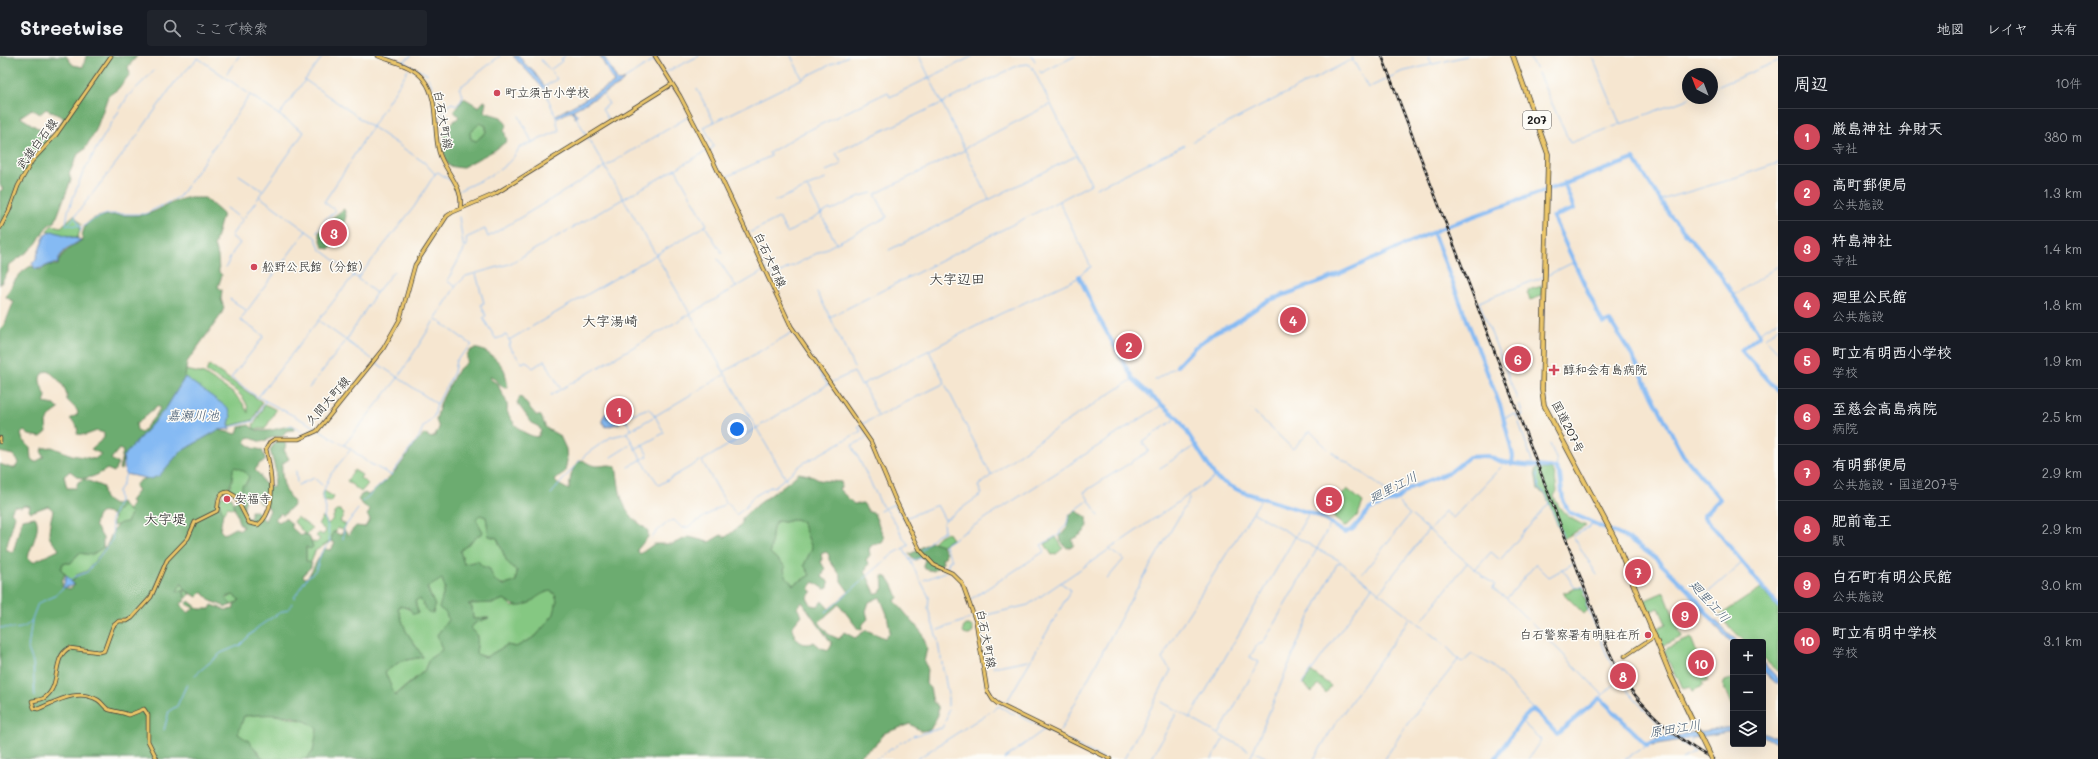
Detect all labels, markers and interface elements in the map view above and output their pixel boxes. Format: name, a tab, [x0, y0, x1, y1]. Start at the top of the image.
search box	[147, 10, 427, 46]
text: Streetwise	[20, 15, 123, 40]
icon: search	[161, 17, 183, 39]
text: ここで検索	[193, 18, 268, 38]
text: 地図	[1937, 19, 1965, 38]
text: レイヤ	[1987, 19, 2028, 38]
text: 共有	[2050, 19, 2078, 38]
north arrow	[1682, 68, 1718, 104]
text: 周辺	[1794, 72, 1828, 94]
text: 10件	[2055, 74, 2082, 91]
place label: 町立須古小学校	[505, 84, 589, 100]
marker: 町立須古小学校	[492, 88, 502, 98]
street label: 白石大町線	[431, 89, 457, 151]
road number: 207	[1523, 111, 1551, 129]
street label: 武雄白石線	[12, 115, 61, 172]
text: 厳島神社 弁財天	[1832, 118, 1942, 138]
text: 1	[1804, 128, 1810, 145]
text: 380 m	[2044, 128, 2082, 145]
text: 寺社	[1832, 139, 1858, 156]
text: 高町郵便局	[1832, 174, 1907, 194]
text: 2	[1803, 184, 1811, 201]
text: 1.3 km	[2043, 184, 2082, 201]
text: 公共施設	[1832, 195, 1884, 212]
pin: 3	[321, 218, 347, 248]
street label: 白石大町線	[751, 229, 791, 290]
text: 杵島神社	[1832, 230, 1892, 250]
text: 3	[1803, 240, 1811, 257]
text: 1.4 km	[2043, 240, 2082, 257]
text: 寺社	[1832, 251, 1858, 268]
place label: 舩野公民館（分館）	[262, 258, 370, 274]
marker: 舩野公民館（分館）	[249, 262, 259, 272]
district label: 大字辺田	[929, 269, 985, 288]
text: 廻里公民館	[1832, 286, 1907, 306]
text: 4	[1803, 296, 1811, 313]
text: 1.8 km	[2043, 296, 2082, 313]
pin: 4	[1280, 305, 1306, 335]
text: 公共施設	[1832, 307, 1884, 324]
district label: 大字湯崎	[582, 311, 638, 330]
pin: 2	[1116, 331, 1142, 361]
text: 町立有明西小学校	[1832, 342, 1952, 362]
pin: 6	[1505, 344, 1531, 374]
text: 5	[1803, 352, 1811, 369]
text: 1.9 km	[2043, 352, 2082, 369]
place label: 醇和会有島病院	[1563, 361, 1647, 377]
text: 学校	[1832, 363, 1858, 380]
marker: 醇和会有島病院	[1548, 364, 1560, 376]
street label: 久間大町線	[302, 372, 353, 428]
pin: 1	[606, 396, 632, 426]
street label: 国道207号	[1549, 398, 1589, 455]
text: 至慈会高島病院	[1832, 398, 1937, 418]
water label: 嘉瀬川池	[167, 406, 220, 423]
text: 6	[1803, 408, 1811, 425]
text: 2.5 km	[2042, 408, 2082, 425]
your location	[727, 419, 747, 439]
text: 病院	[1832, 419, 1858, 436]
text: 有明郵便局	[1832, 454, 1907, 474]
text: 7	[1803, 464, 1811, 481]
text: 2.9 km	[2042, 464, 2082, 481]
water label: 廻里江川	[1366, 467, 1420, 506]
text: 公共施設 · 国道207号	[1832, 475, 1959, 492]
pin: 5	[1316, 485, 1342, 515]
place label: 安福寺	[235, 490, 271, 506]
marker: 安福寺	[222, 494, 232, 504]
district label: 大字堤	[144, 509, 186, 528]
text: 肥前竜王	[1832, 510, 1892, 530]
text: 8	[1803, 520, 1811, 537]
text: 2.9 km	[2042, 520, 2082, 537]
text: 駅	[1832, 531, 1845, 548]
pin: 7	[1625, 557, 1651, 587]
text: 白石町有明公民館	[1832, 566, 1952, 586]
water label: 廻里江川	[1687, 576, 1734, 626]
text: 9	[1803, 576, 1811, 593]
text: 3.0 km	[2041, 576, 2082, 593]
text: 公共施設	[1832, 587, 1884, 604]
pin: 9	[1672, 600, 1698, 630]
street label: 白石大町線	[973, 608, 1001, 670]
text: 町立有明中学校	[1832, 622, 1937, 642]
place label: 白石警察署有明駐在所	[1520, 626, 1640, 642]
marker: 白石警察署有明駐在所	[1643, 630, 1653, 640]
text: 10	[1800, 632, 1814, 649]
text: 3.1 km	[2043, 632, 2082, 649]
map controls	[1730, 639, 1766, 747]
button: +	[1730, 639, 1766, 675]
text: 学校	[1832, 643, 1858, 660]
pin: 10	[1688, 648, 1714, 678]
pin: 8	[1610, 661, 1636, 691]
button: −	[1730, 675, 1766, 711]
button: layers	[1730, 711, 1766, 747]
water label: 原田江川	[1648, 715, 1702, 740]

